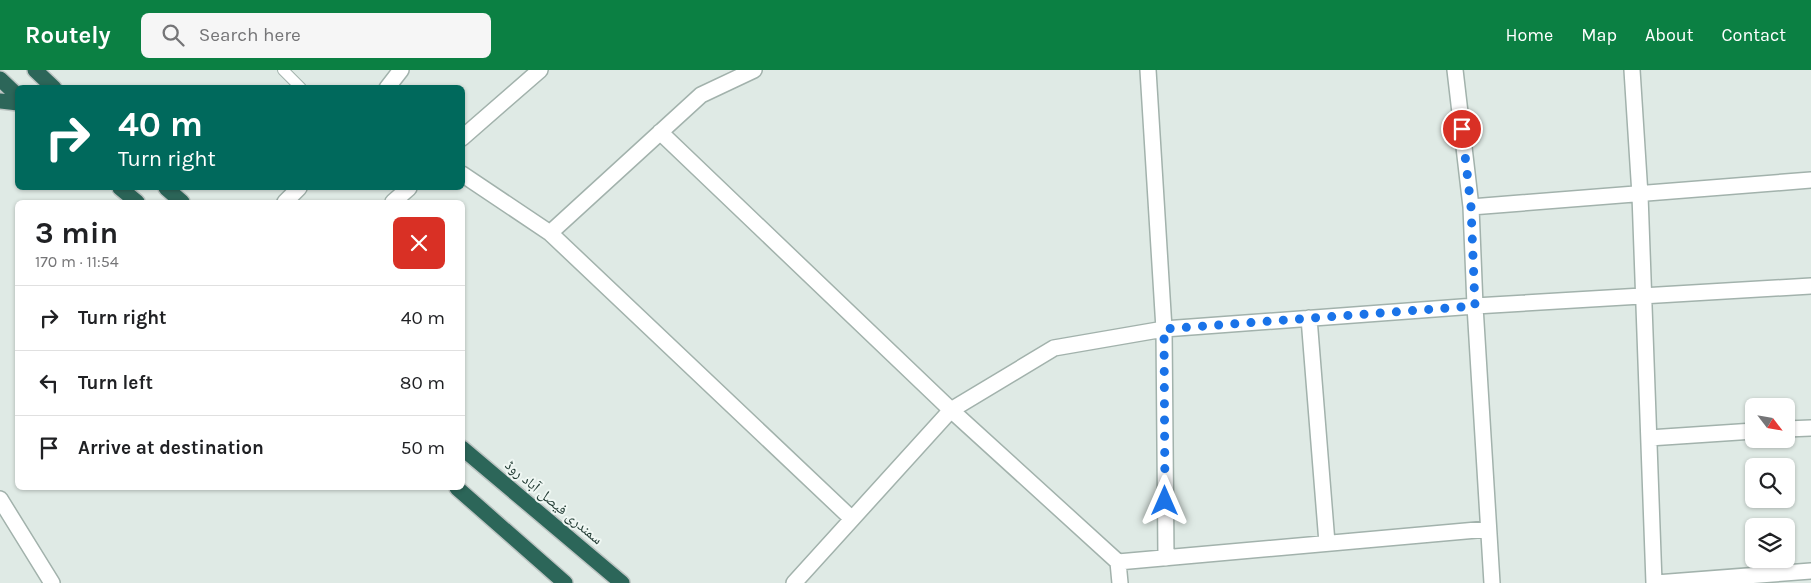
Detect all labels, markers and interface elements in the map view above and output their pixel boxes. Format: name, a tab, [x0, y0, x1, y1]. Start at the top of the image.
search box	[141, 13, 491, 58]
text: Routely	[25, 21, 111, 49]
icon: search	[159, 21, 187, 49]
text: Search here	[199, 24, 301, 46]
text: Home	[1505, 24, 1553, 46]
text: Map	[1581, 24, 1617, 46]
text: About	[1645, 24, 1694, 46]
text: Contact	[1722, 24, 1786, 46]
text: 40 m	[118, 104, 203, 145]
icon: right	[35, 105, 100, 170]
pin	[1441, 108, 1483, 150]
icon: arrive	[1448, 115, 1476, 143]
text: Turn right	[118, 146, 216, 172]
text: 3 min	[35, 215, 118, 251]
button: close	[393, 217, 445, 269]
text: 170 m · 11:54	[35, 252, 119, 271]
icon: right	[35, 304, 63, 332]
text: Turn right	[78, 307, 167, 329]
text: 40 m	[401, 307, 445, 329]
icon: left	[35, 369, 63, 397]
text: Turn left	[78, 372, 153, 394]
text: 80 m	[400, 372, 445, 394]
north arrow	[1745, 398, 1795, 448]
map controls	[1745, 398, 1795, 568]
icon: arrive	[35, 434, 63, 462]
text: Arrive at destination	[78, 437, 264, 459]
text: 50 m	[401, 437, 445, 459]
street label: سمندری فیصل آباد روڈ	[501, 456, 607, 549]
button: search	[1745, 458, 1795, 508]
position arrow	[1138, 474, 1190, 526]
button: layers	[1745, 518, 1795, 568]

